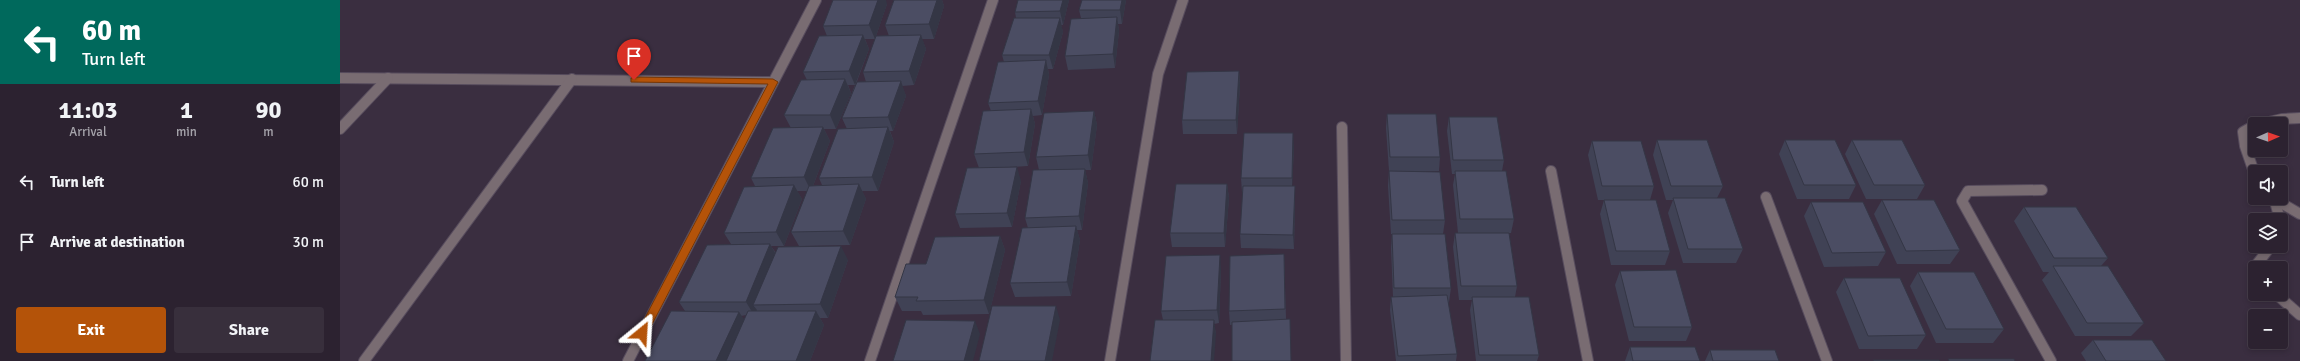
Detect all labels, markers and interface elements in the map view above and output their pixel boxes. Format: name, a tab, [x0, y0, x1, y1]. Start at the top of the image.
text: 60 m	[82, 14, 141, 48]
icon: left	[16, 16, 68, 68]
pin	[617, 39, 651, 80]
icon: arrive	[623, 45, 645, 67]
text: Turn left	[82, 48, 145, 70]
text: 11:03	[59, 95, 117, 125]
text: 1	[180, 95, 193, 125]
text: 90	[256, 95, 281, 125]
north arrow	[2248, 117, 2288, 157]
map controls	[2248, 117, 2288, 349]
text: Arrival	[69, 124, 107, 140]
text: min	[176, 124, 197, 140]
text: m	[263, 124, 274, 140]
button: sound	[2248, 165, 2288, 205]
icon: left	[16, 171, 38, 193]
text: Turn left	[50, 173, 104, 191]
text: 60 m	[293, 173, 324, 191]
button: layers	[2248, 213, 2288, 253]
icon: arrive	[16, 231, 38, 253]
text: Arrive at destination	[50, 233, 185, 251]
text: 30 m	[293, 233, 324, 251]
button: +	[2248, 261, 2288, 301]
button: Exit	[16, 307, 166, 353]
button: Share	[174, 307, 324, 353]
button: −	[2248, 309, 2288, 349]
position arrow	[621, 312, 663, 354]

